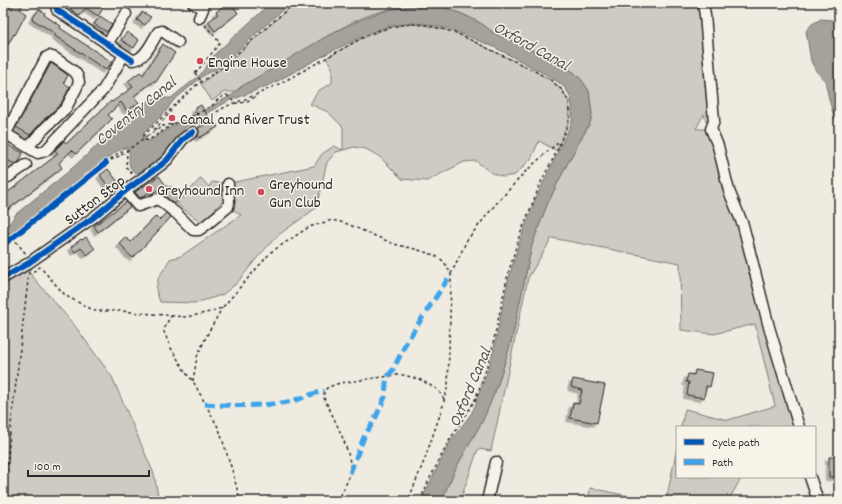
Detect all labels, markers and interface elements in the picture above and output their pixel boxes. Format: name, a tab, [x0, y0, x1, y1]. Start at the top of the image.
water label: Oxford Canal	[488, 17, 575, 79]
place label: Engine House	[208, 52, 287, 75]
marker: Engine House	[195, 56, 205, 66]
water label: Coventry Canal	[91, 71, 184, 152]
place label: Canal and River Trust	[180, 109, 310, 132]
marker: Canal and River Trust	[167, 113, 177, 123]
street label: Sutton Stop	[60, 170, 131, 232]
place label: Greyhound Gun Club	[269, 174, 333, 215]
place label: Greyhound Inn	[157, 180, 244, 203]
marker: Greyhound Inn	[144, 184, 154, 194]
marker: Greyhound Gun Club	[256, 187, 266, 197]
water label: Oxford Canal	[444, 343, 500, 432]
legend	[676, 426, 816, 478]
text: Cycle path	[712, 435, 760, 452]
scale bar	[28, 452, 149, 478]
text: Path	[712, 455, 733, 472]
text: 100 m	[34, 459, 61, 476]

